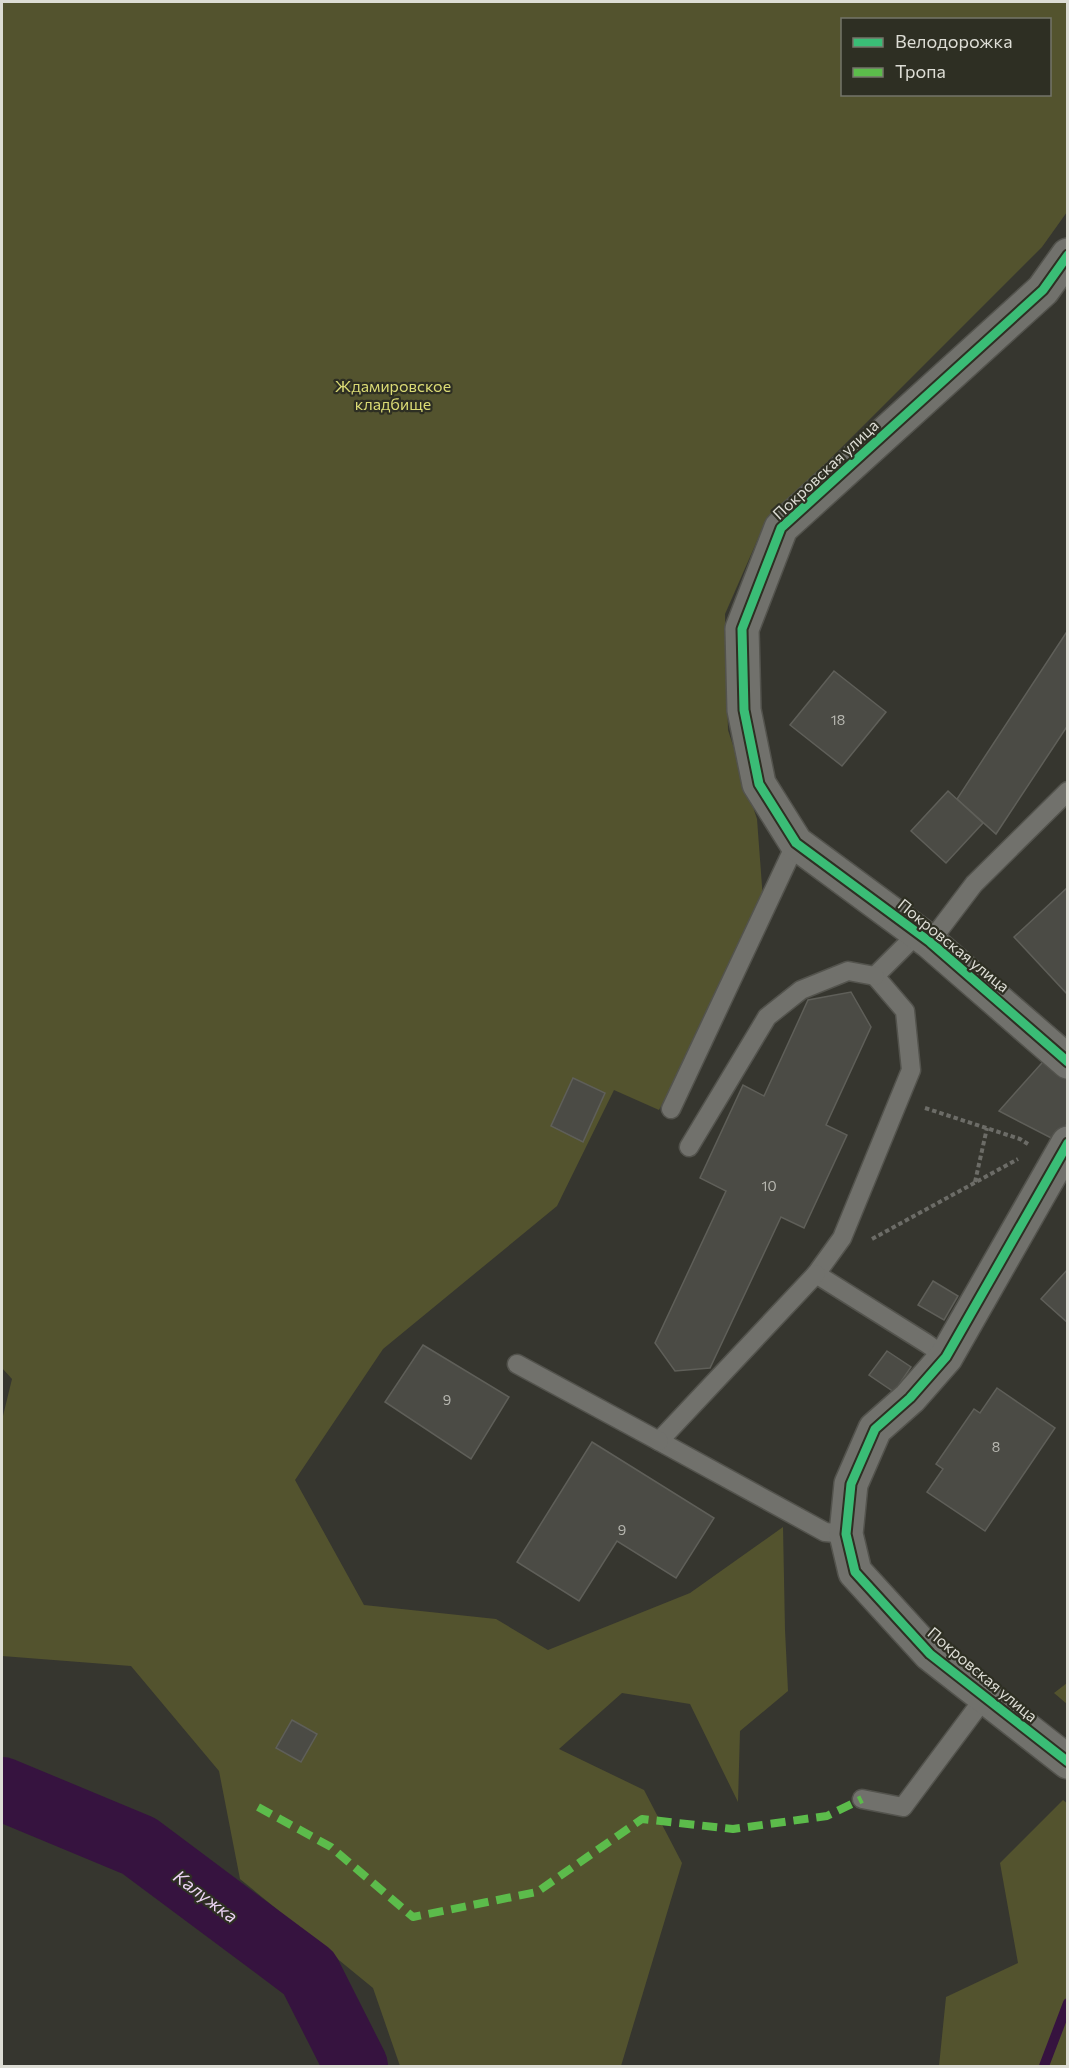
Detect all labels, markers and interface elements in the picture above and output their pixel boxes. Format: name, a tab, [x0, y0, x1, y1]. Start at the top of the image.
legend	[841, 18, 1051, 96]
text: Велодорожка	[895, 30, 1013, 52]
text: Тропа	[895, 60, 946, 82]
park label: Ждамировское кладбище	[335, 376, 451, 413]
street label: Покровская улица	[768, 415, 882, 523]
house number: 18	[831, 711, 845, 728]
street label: Покровская улица	[895, 894, 1013, 996]
house number: 10	[761, 1177, 777, 1194]
house number: 9	[443, 1391, 451, 1408]
house number: 8	[992, 1438, 1000, 1455]
house number: 9	[618, 1521, 626, 1538]
street label: Покровская улица	[924, 1623, 1042, 1725]
water label: Калужка	[170, 1865, 242, 1927]

